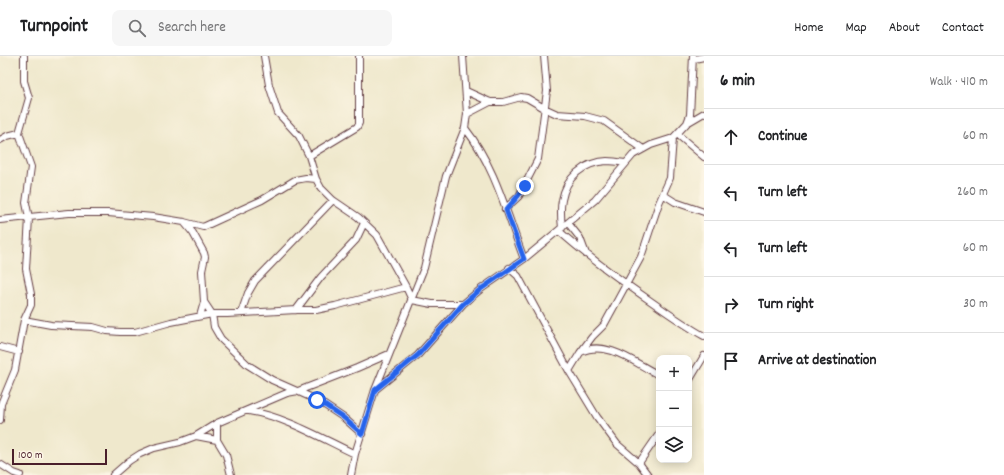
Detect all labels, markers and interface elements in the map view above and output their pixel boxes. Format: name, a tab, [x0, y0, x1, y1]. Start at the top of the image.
search box	[112, 10, 392, 46]
text: Turnpoint	[20, 14, 88, 41]
icon: search	[126, 17, 148, 39]
text: Search here	[158, 17, 226, 39]
text: Home	[794, 18, 823, 38]
text: Map	[845, 18, 867, 38]
text: About	[889, 18, 920, 38]
text: Contact	[942, 18, 984, 38]
text: 6 min	[720, 70, 755, 94]
text: Walk · 410 m	[930, 73, 988, 92]
icon: ahead	[720, 126, 742, 148]
text: Continue	[758, 126, 807, 148]
text: 60 m	[963, 127, 988, 146]
route end	[516, 177, 534, 195]
icon: left	[720, 182, 742, 204]
text: Turn left	[758, 182, 807, 204]
text: 260 m	[957, 183, 988, 202]
icon: left	[720, 238, 742, 260]
text: Turn left	[758, 238, 807, 260]
text: 60 m	[963, 239, 988, 258]
icon: right	[720, 294, 742, 316]
text: Turn right	[758, 294, 814, 316]
text: 30 m	[963, 295, 988, 314]
icon: arrive	[720, 350, 742, 372]
text: Arrive at destination	[758, 350, 876, 372]
map controls	[656, 355, 692, 463]
button: +	[656, 355, 692, 391]
route start	[308, 391, 326, 409]
button: −	[656, 391, 692, 427]
button: layers	[656, 427, 692, 463]
scale bar	[12, 447, 107, 466]
text: 100 m	[18, 448, 42, 464]

